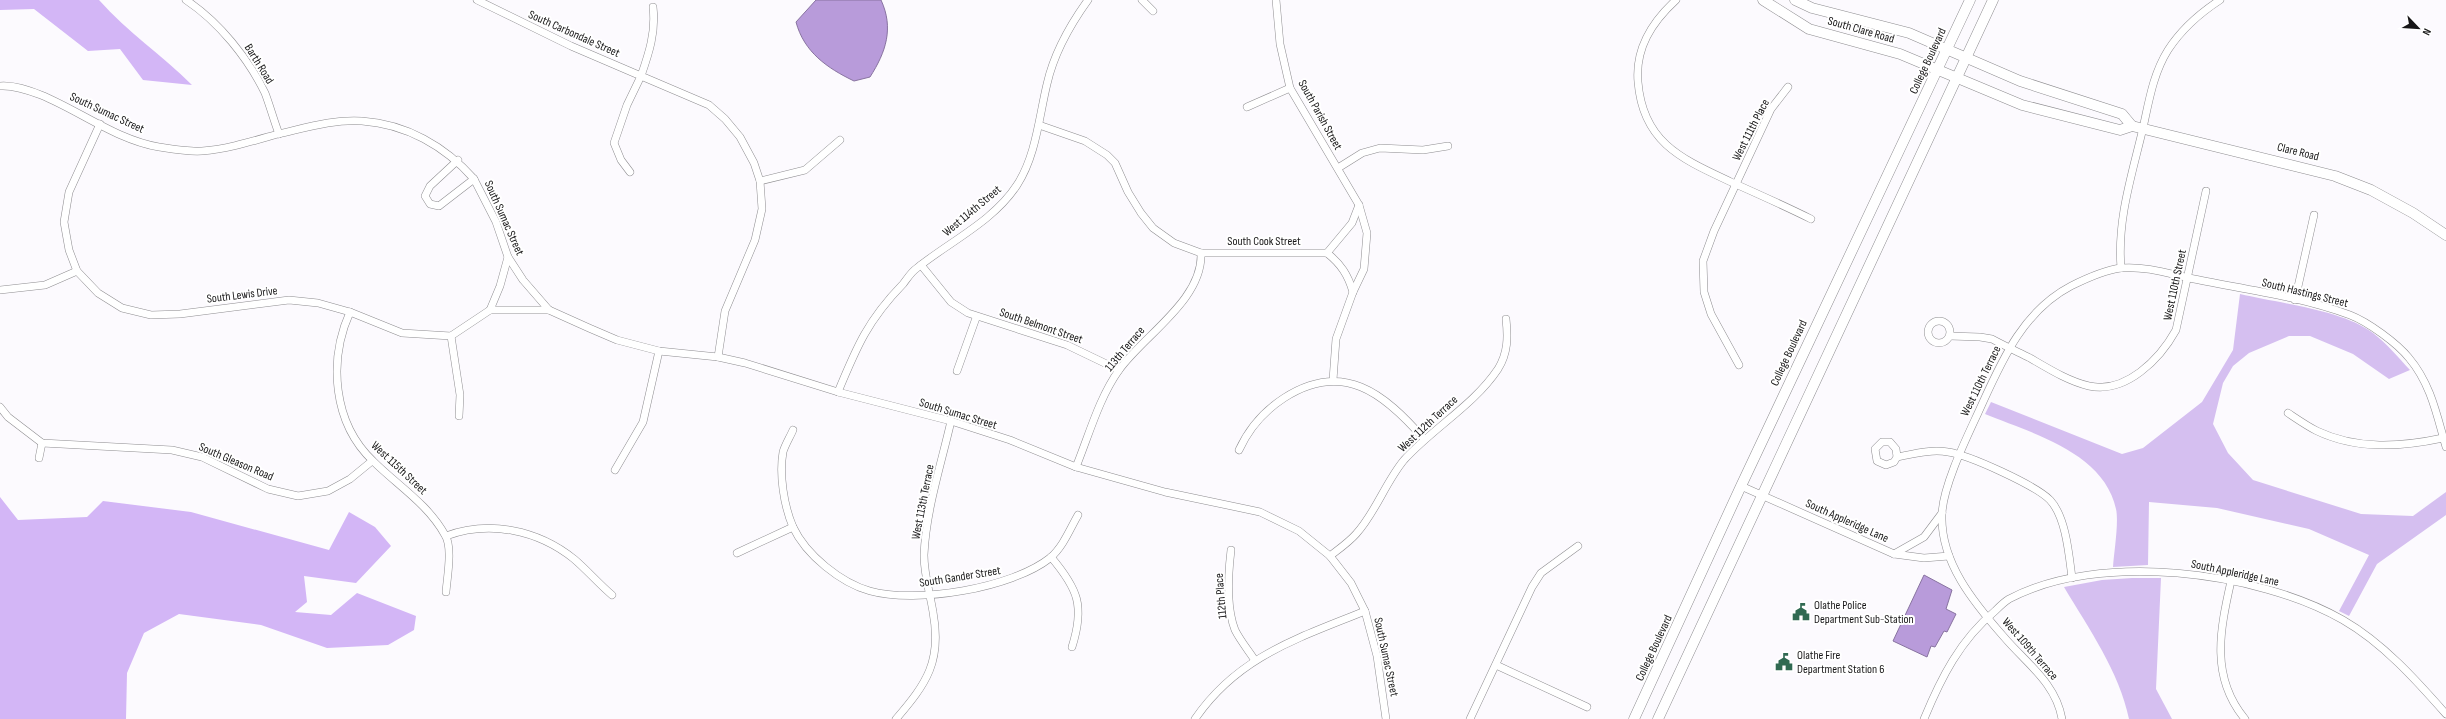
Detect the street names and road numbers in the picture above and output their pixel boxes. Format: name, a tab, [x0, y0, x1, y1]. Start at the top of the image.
street label: South Carbondale Street	[526, 7, 622, 61]
street label: South Clare Road	[1826, 13, 1896, 47]
street label: College Boulevard	[1906, 26, 1950, 96]
street label: Barth Road	[241, 41, 277, 87]
street label: South Parish Street	[1295, 77, 1346, 153]
street label: South Sumac Street	[67, 89, 147, 137]
street label: West 111th Place	[1729, 97, 1773, 163]
street label: Clare Road	[2275, 140, 2321, 164]
street label: South Sumac Street	[481, 178, 527, 258]
street label: West 114th Street	[940, 182, 1005, 240]
street label: South Cook Street	[1227, 234, 1301, 249]
street label: West 110th Street	[2160, 248, 2190, 322]
street label: South Hastings Street	[2260, 275, 2350, 311]
street label: South Lewis Drive	[206, 283, 278, 307]
street label: South Belmont Street	[997, 305, 1085, 347]
street label: College Boulevard	[1767, 318, 1811, 388]
street label: 113th Terrace	[1102, 323, 1148, 374]
street label: West 110th Terrace	[1957, 343, 2005, 419]
street label: West 112th Terrace	[1395, 392, 1461, 456]
street label: South Sumac Street	[917, 395, 999, 433]
street label: West 115th Street	[368, 438, 431, 498]
street label: South Gleason Road	[196, 439, 276, 485]
street label: West 113th Terrace	[908, 463, 938, 541]
street label: South Appleridge Lane	[1803, 496, 1891, 546]
street label: South Appleridge Lane	[2190, 556, 2280, 590]
street label: South Gander Street	[918, 563, 1002, 591]
street label: 112th Place	[1212, 572, 1230, 619]
street label: College Boulevard	[1632, 613, 1676, 683]
street label: West 109th Terrace	[1999, 615, 2061, 683]
street label: South Sumac Street	[1370, 616, 1402, 698]

